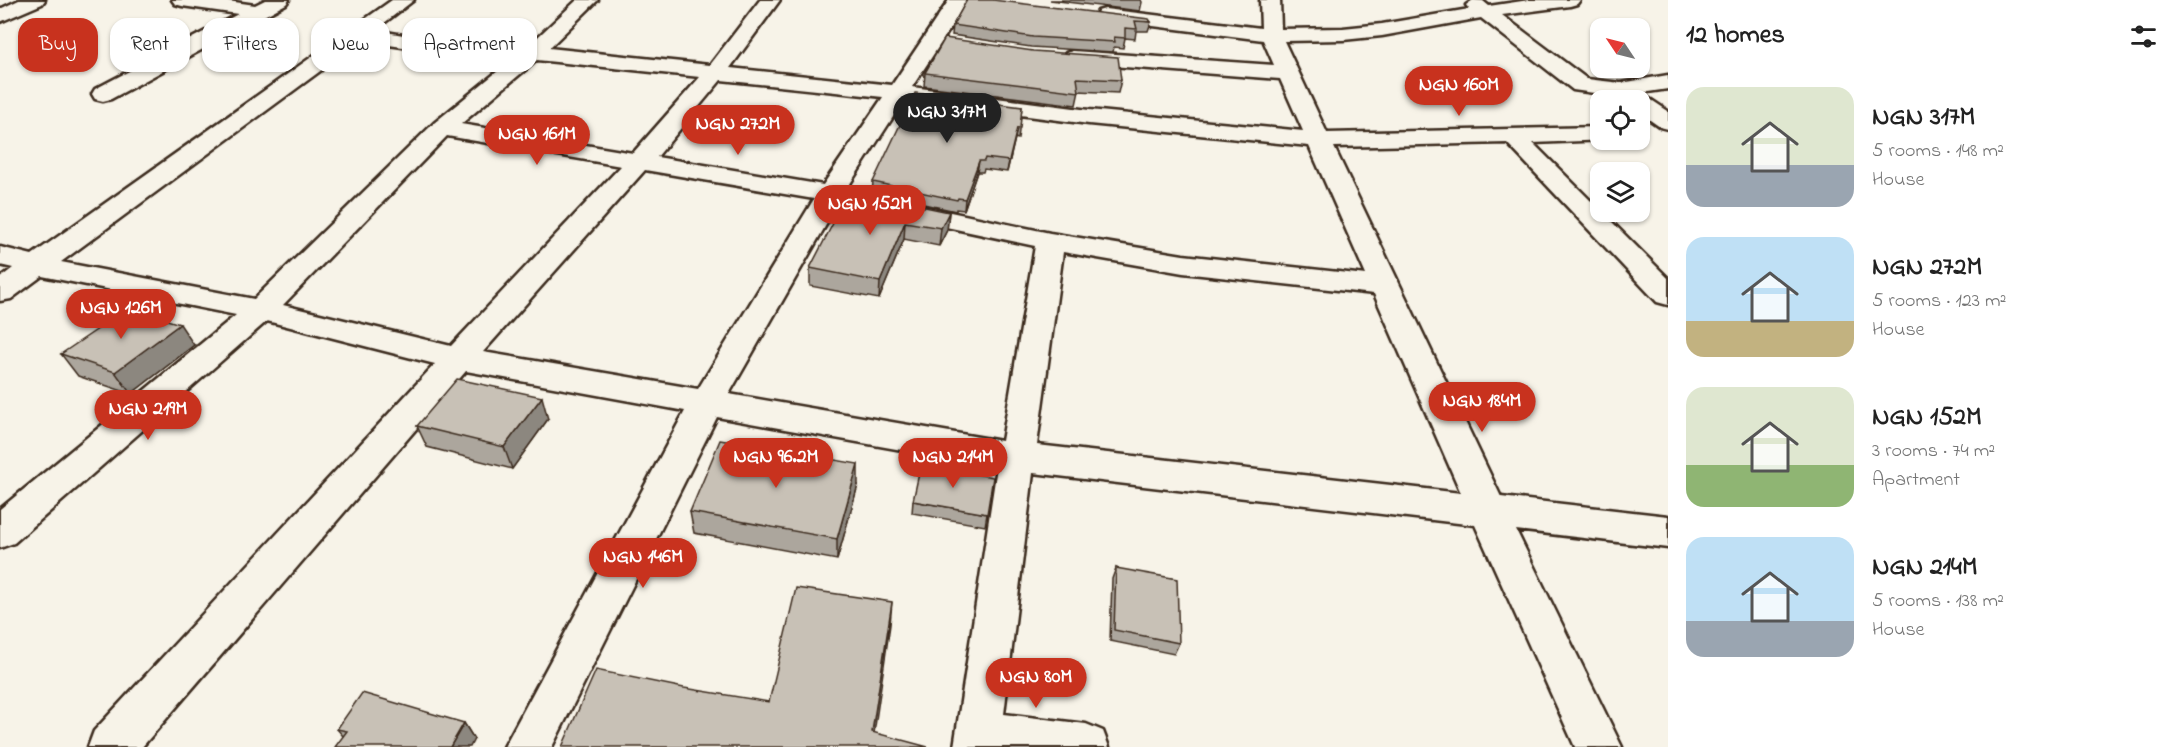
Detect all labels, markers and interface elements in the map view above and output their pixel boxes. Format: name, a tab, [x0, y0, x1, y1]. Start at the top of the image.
text: 12 homes	[1686, 17, 1785, 55]
chip: Buy	[18, 18, 98, 72]
chip: Rent	[110, 18, 190, 72]
chip: Filters	[202, 18, 299, 72]
chip: New	[311, 18, 390, 72]
chip: Apartment	[402, 18, 537, 72]
north arrow	[1590, 18, 1650, 78]
map controls	[1590, 18, 1650, 222]
icon: filters	[2127, 20, 2160, 53]
pin: NGN 160M	[1397, 66, 1521, 117]
text: NGN 160M	[1419, 71, 1499, 100]
button: locate	[1590, 90, 1650, 150]
pin: NGN 317M	[885, 93, 1009, 144]
text: NGN 317M	[907, 98, 987, 127]
text: NGN 317M	[1872, 99, 1975, 137]
pin: NGN 272M	[676, 105, 800, 156]
text: NGN 272M	[696, 110, 780, 139]
icon: home	[1734, 111, 1806, 183]
pin: NGN 161M	[475, 115, 599, 166]
text: NGN 161M	[498, 120, 576, 149]
text: 5 rooms · 148 m²	[1872, 137, 2004, 166]
button: layers	[1590, 162, 1650, 222]
text: House	[1872, 166, 1925, 195]
pin: NGN 152M	[808, 185, 932, 236]
text: NGN 152M	[828, 190, 912, 219]
text: NGN 272M	[1872, 249, 1982, 287]
icon: home	[1734, 261, 1806, 333]
text: 5 rooms · 123 m²	[1872, 287, 2006, 316]
pin: NGN 126M	[59, 289, 183, 340]
text: NGN 126M	[80, 294, 162, 323]
text: House	[1872, 316, 1925, 345]
pin: NGN 184M	[1420, 382, 1544, 433]
text: NGN 184M	[1443, 387, 1521, 416]
pin: NGN 219M	[86, 390, 210, 441]
text: NGN 219M	[109, 395, 188, 424]
text: NGN 152M	[1872, 399, 1982, 437]
icon: home	[1734, 411, 1806, 483]
text: 3 rooms · 74 m²	[1872, 437, 1995, 466]
pin: NGN 96.2M	[707, 438, 845, 489]
pin: NGN 214M	[891, 438, 1015, 489]
text: NGN 96.2M	[733, 443, 819, 472]
text: NGN 214M	[912, 443, 994, 472]
text: Apartment	[1872, 466, 1960, 495]
pin: NGN 146M	[581, 538, 705, 589]
text: NGN 146M	[603, 543, 683, 572]
text: NGN 214M	[1872, 549, 1978, 587]
icon: home	[1734, 561, 1806, 633]
text: 5 rooms · 138 m²	[1872, 587, 2004, 616]
text: House	[1872, 616, 1925, 645]
pin: NGN 80M	[981, 658, 1091, 709]
text: NGN 80M	[1000, 663, 1072, 692]

